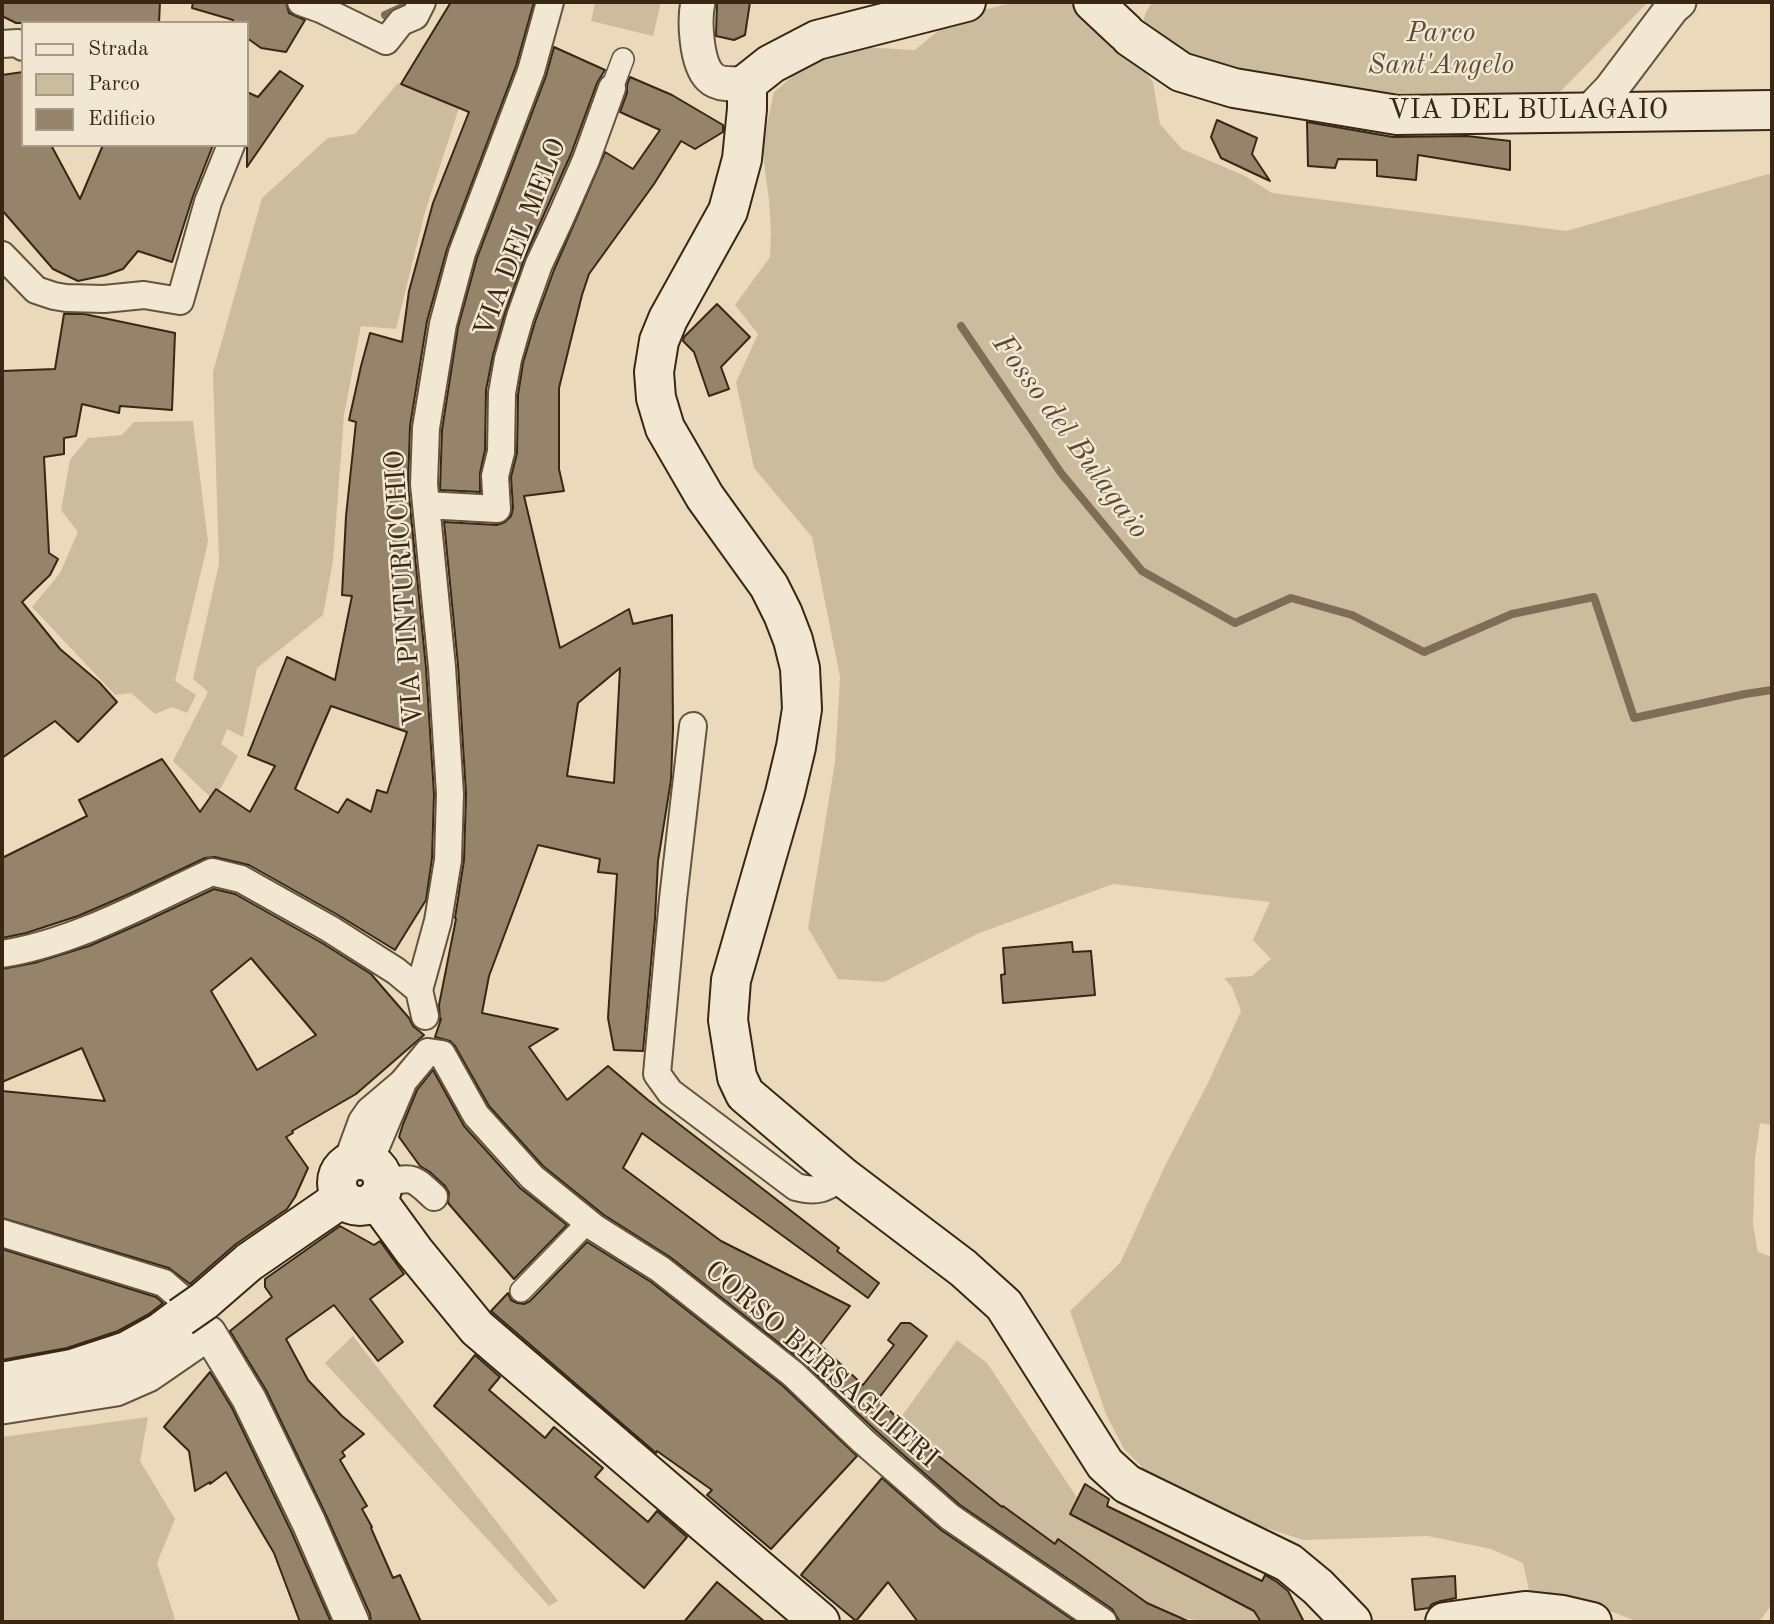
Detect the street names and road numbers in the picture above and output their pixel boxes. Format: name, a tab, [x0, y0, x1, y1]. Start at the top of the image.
street label: VIA DEL BULAGAIO	[1388, 94, 1668, 128]
street label: VIA DEL MELO	[468, 134, 574, 342]
street label: VIA PINTURICCHIO	[379, 449, 431, 727]
street label: CORSO BERSAGLIERI	[697, 1254, 945, 1476]

